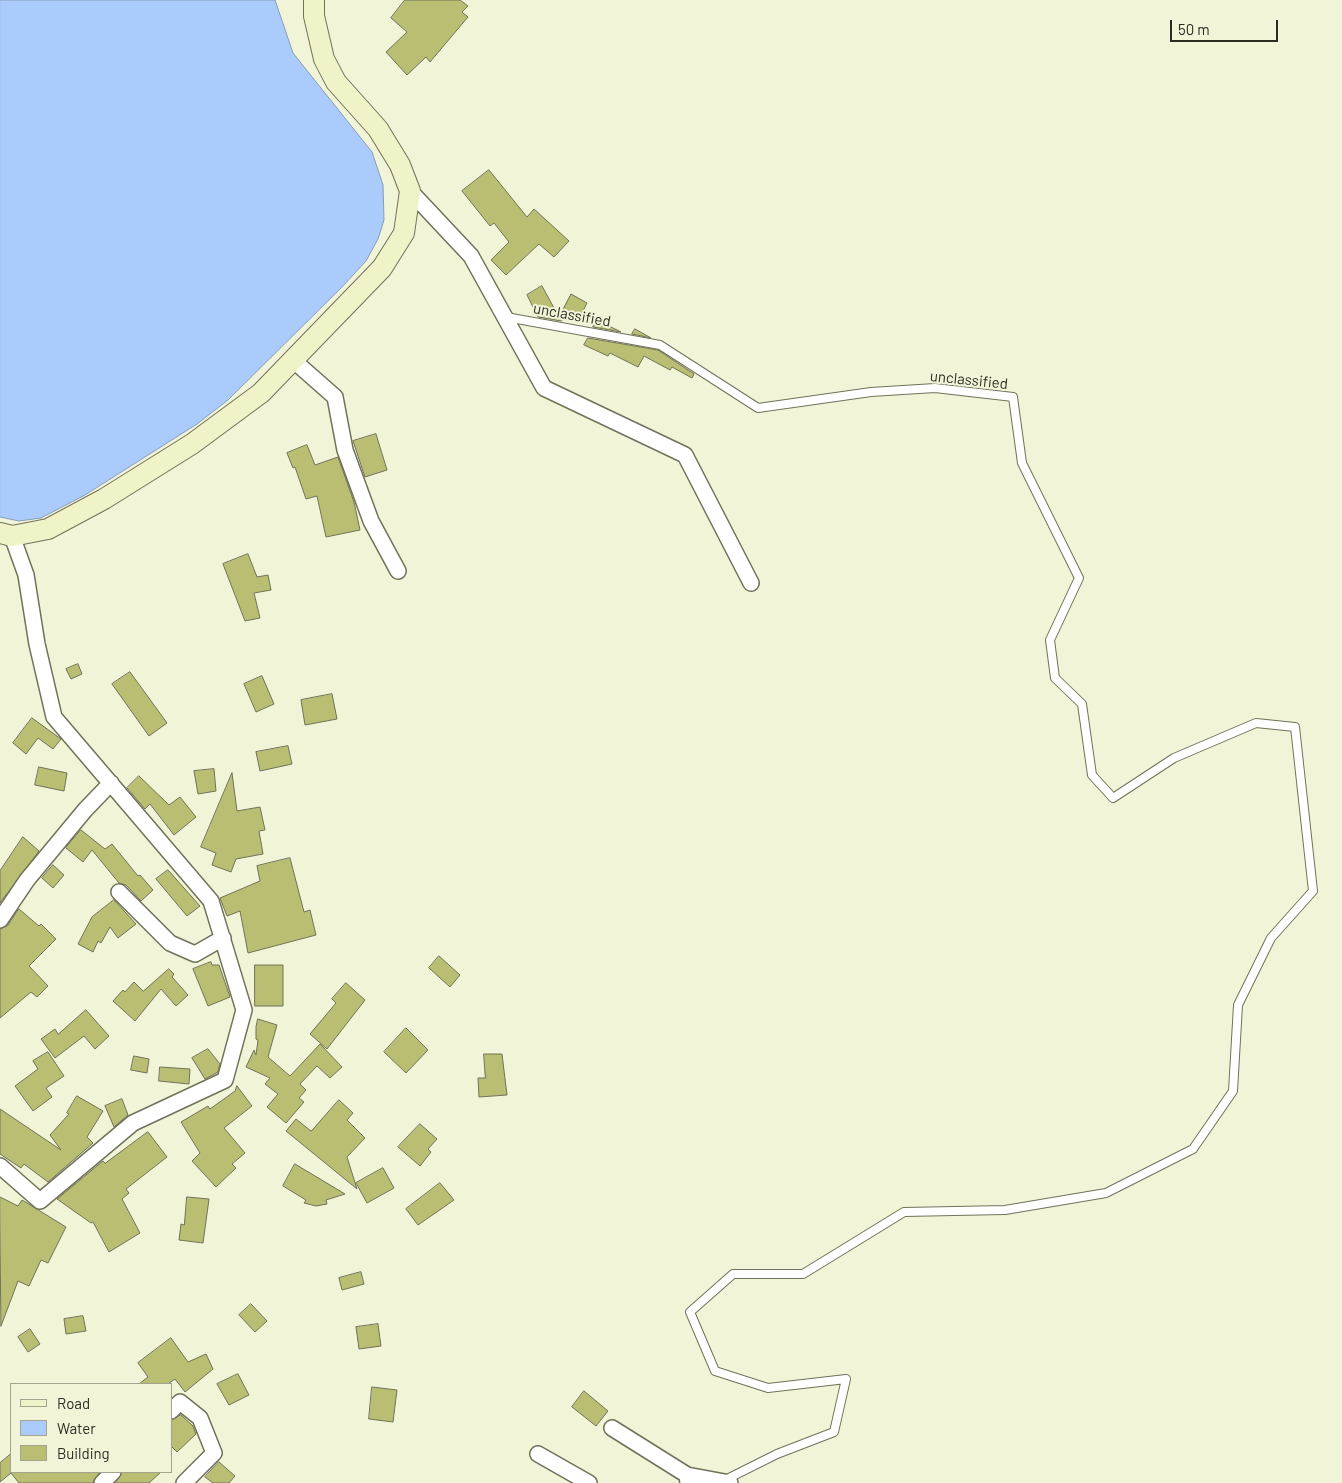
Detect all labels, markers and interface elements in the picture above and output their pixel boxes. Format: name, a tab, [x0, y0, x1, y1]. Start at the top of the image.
scale bar	[1172, 10, 1280, 42]
text: 50 m	[1178, 20, 1210, 38]
street label: unclassified	[532, 299, 612, 331]
street label: unclassified	[929, 367, 1009, 393]
legend	[10, 1383, 172, 1473]
text: Road	[57, 1394, 90, 1412]
text: Water	[57, 1419, 96, 1437]
text: Building	[57, 1444, 110, 1462]

